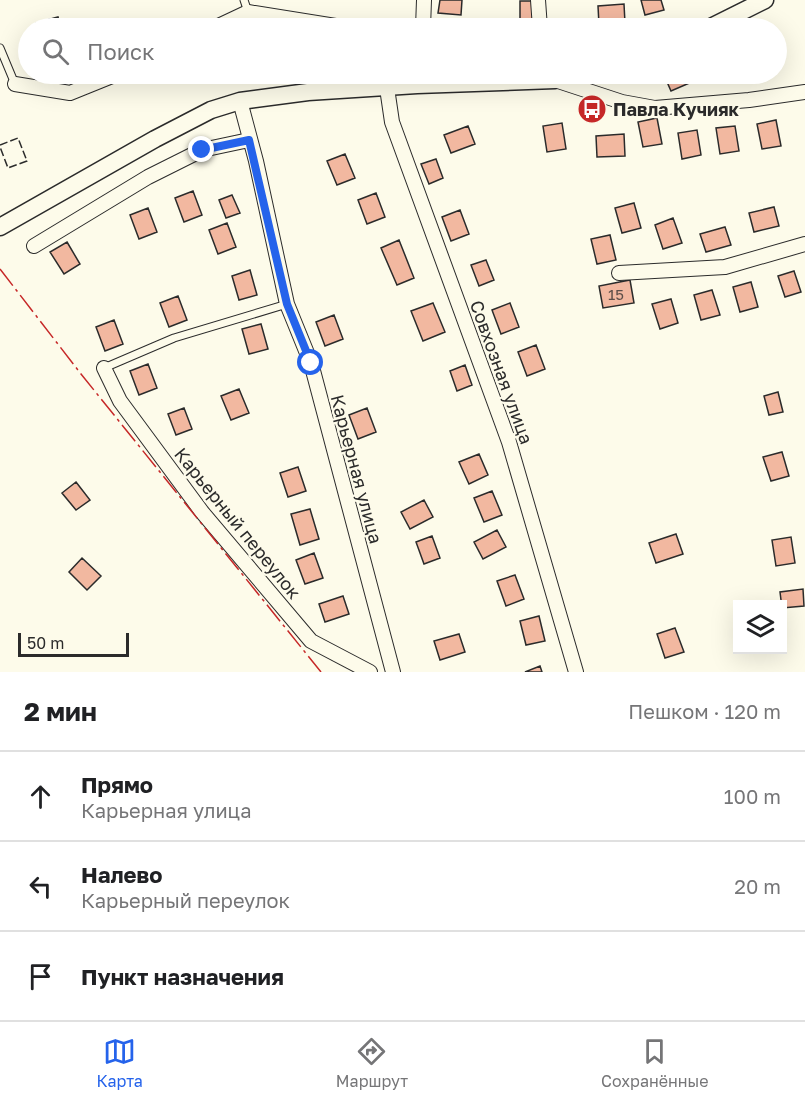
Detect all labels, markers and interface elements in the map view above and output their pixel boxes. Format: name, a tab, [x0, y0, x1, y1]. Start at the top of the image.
search box	[18, 18, 787, 84]
icon: search	[39, 35, 72, 68]
text: Поиск	[87, 38, 155, 65]
bus stop icon: Павла Кучияк	[576, 93, 608, 125]
place label: Павла Кучияк	[613, 98, 740, 120]
route end	[188, 136, 214, 162]
house number: 15	[608, 285, 624, 303]
street label: Совхозная улица	[466, 297, 538, 447]
route start	[297, 349, 323, 375]
street label: Карьерная улица	[327, 392, 387, 546]
street label: Карьерный переулок	[170, 443, 306, 603]
map controls	[733, 600, 787, 654]
button: layers	[733, 600, 787, 654]
scale bar	[18, 630, 129, 658]
text: 50 m	[27, 633, 64, 653]
text: 2 мин	[24, 696, 97, 727]
text: Пешком · 120 m	[628, 699, 781, 723]
text: Прямо	[81, 771, 153, 798]
icon: ahead	[24, 780, 57, 813]
text: 100 m	[724, 784, 781, 808]
text: Карьерная улица	[81, 798, 252, 822]
text: Налево	[81, 861, 163, 888]
icon: left	[24, 870, 57, 903]
text: 20 m	[734, 874, 781, 898]
text: Карьерный переулок	[81, 888, 290, 912]
icon: arrive	[24, 960, 57, 993]
text: Пункт назначения	[81, 963, 284, 990]
tab: Карта	[97, 1035, 143, 1091]
tab: Маршрут	[336, 1035, 408, 1091]
tab: Сохранённые	[601, 1035, 708, 1091]

